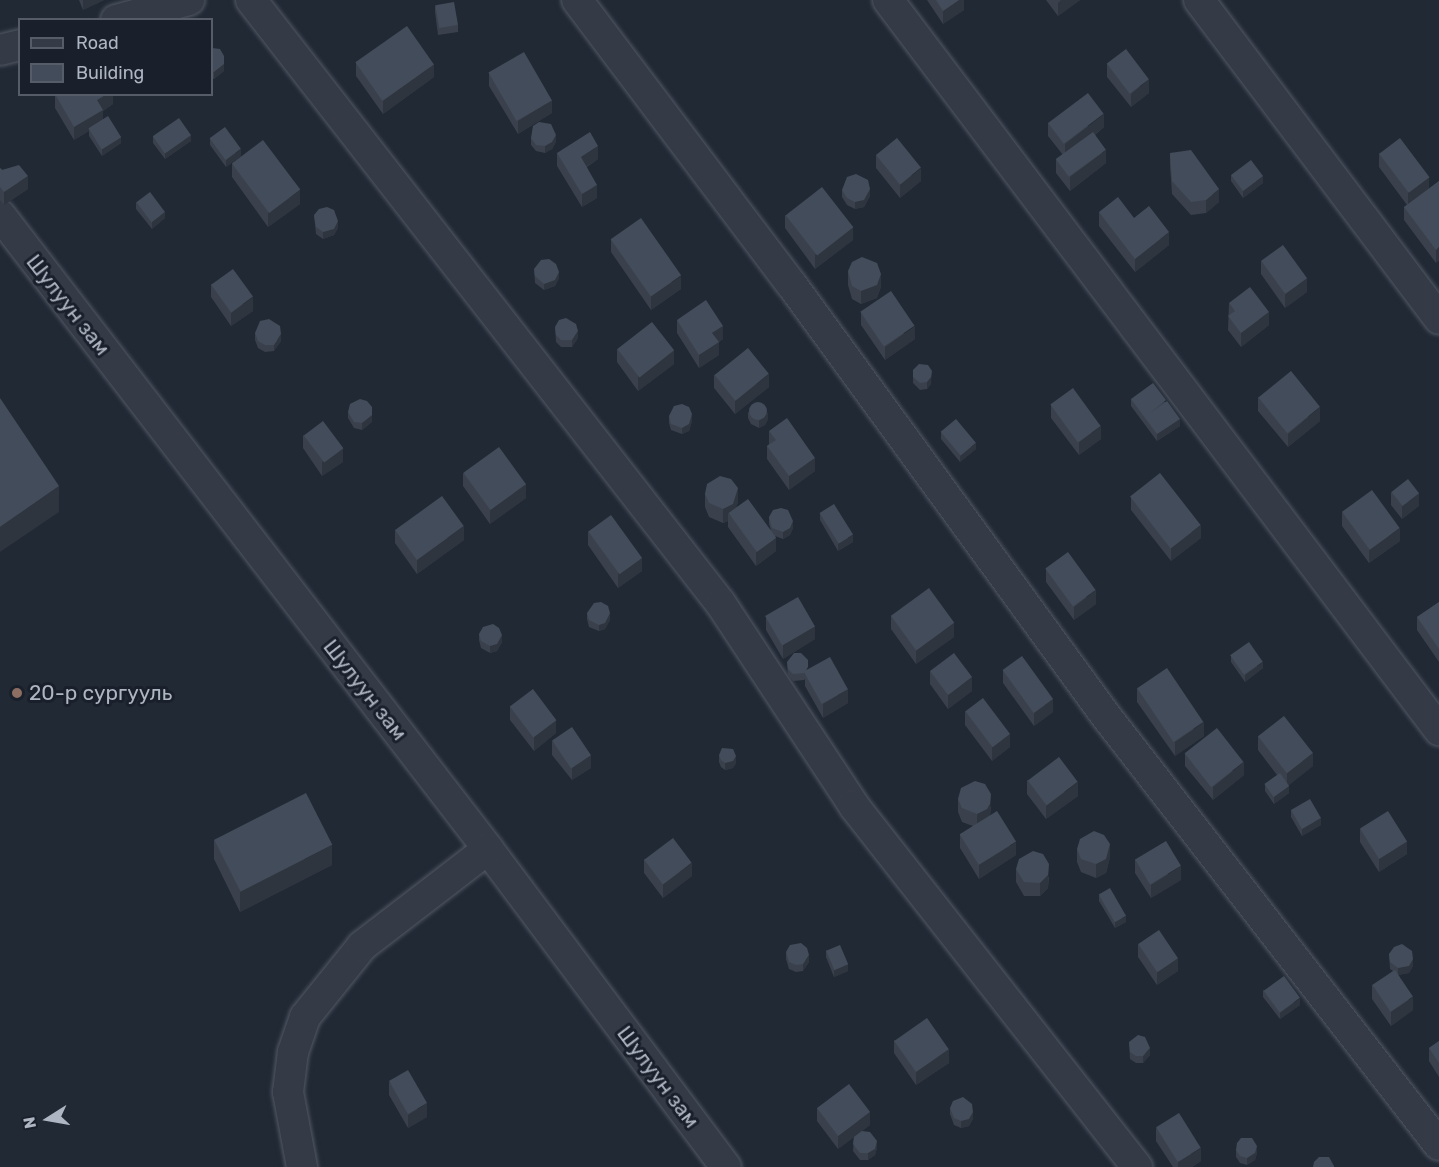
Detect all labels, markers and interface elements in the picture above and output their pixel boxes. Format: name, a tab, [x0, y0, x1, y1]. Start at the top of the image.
legend	[18, 18, 213, 96]
text: Road	[76, 32, 119, 54]
text: Building	[76, 62, 144, 84]
street label: Шулуун зам	[21, 250, 115, 360]
street label: Шулуун зам	[318, 635, 412, 745]
place label: 20-р сургууль	[29, 680, 172, 706]
marker: 20-р сургууль	[10, 686, 24, 700]
street label: Шулуун зам	[612, 1021, 704, 1133]
north arrow	[18, 1089, 78, 1149]
text: N	[19, 1115, 40, 1130]

